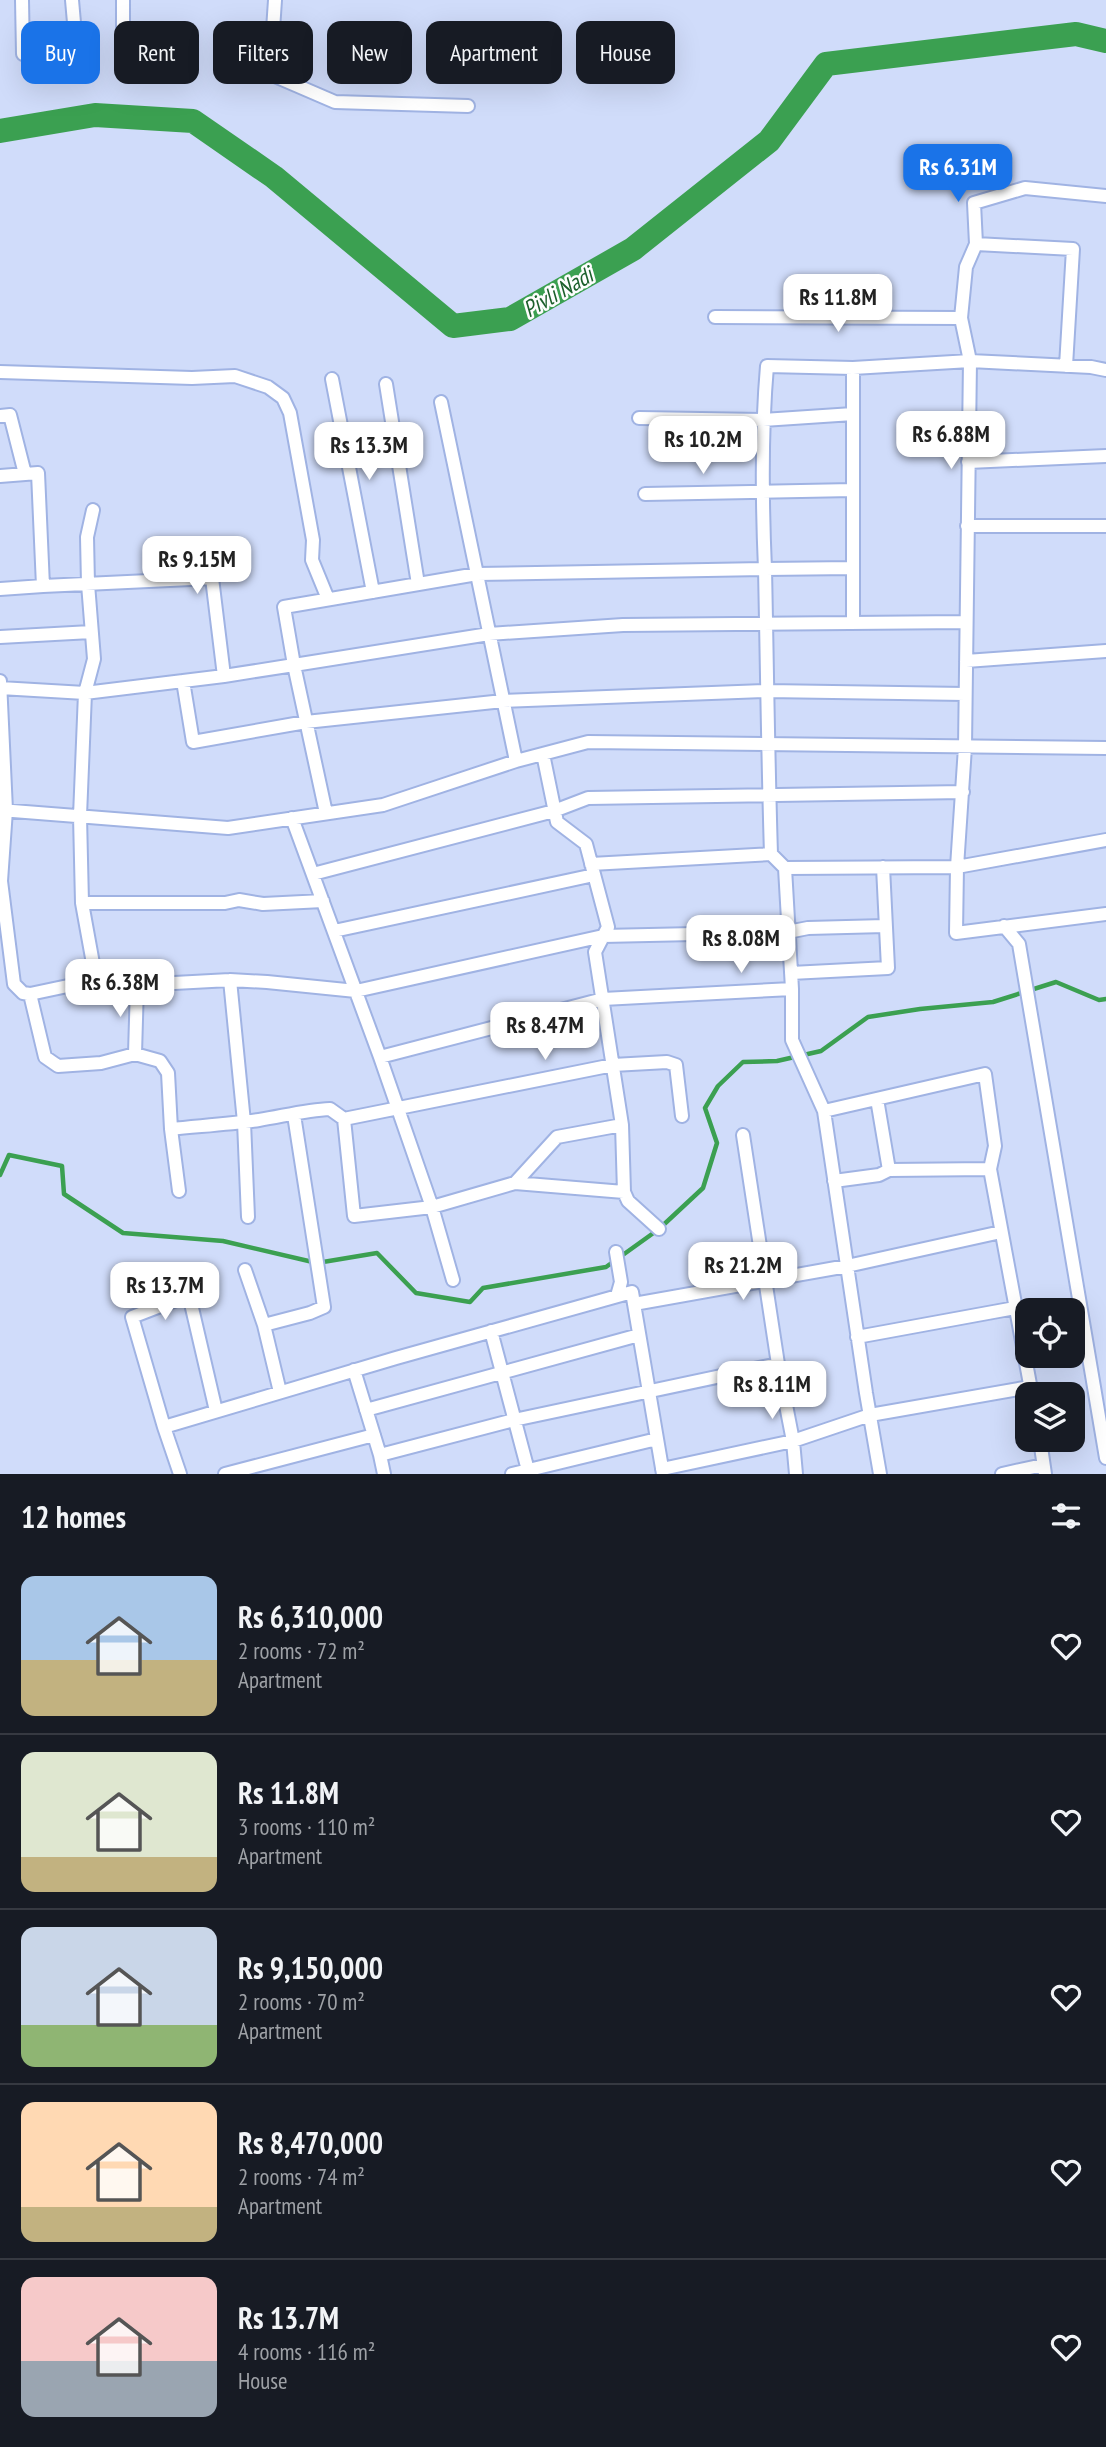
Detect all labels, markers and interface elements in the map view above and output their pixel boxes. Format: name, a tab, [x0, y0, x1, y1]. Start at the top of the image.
chip: Buy	[21, 21, 100, 84]
chip: Rent	[114, 21, 199, 84]
chip: Filters	[213, 21, 313, 84]
chip: New	[327, 21, 412, 84]
chip: Apartment	[426, 21, 562, 84]
chip: House	[576, 21, 675, 84]
pin: Rs 6.31M	[886, 144, 1030, 204]
text: Rs 6.31M	[919, 152, 997, 181]
water label: Pivli Nadi	[518, 258, 601, 323]
pin: Rs 11.8M	[766, 274, 910, 334]
text: Rs 11.8M	[799, 282, 877, 311]
pin: Rs 6.88M	[879, 412, 1023, 471]
pin: Rs 10.2M	[631, 416, 775, 476]
text: Rs 6.88M	[912, 419, 990, 448]
pin: Rs 13.3M	[297, 422, 441, 482]
text: Rs 10.2M	[664, 424, 742, 453]
text: Rs 13.3M	[330, 430, 408, 459]
pin: Rs 9.15M	[125, 536, 269, 596]
text: Rs 9.15M	[158, 544, 236, 573]
pin: Rs 8.08M	[669, 916, 813, 975]
text: Rs 8.08M	[702, 923, 780, 952]
pin: Rs 6.38M	[48, 960, 192, 1019]
text: Rs 6.38M	[81, 967, 159, 996]
pin: Rs 8.47M	[473, 1002, 617, 1062]
text: Rs 8.47M	[506, 1010, 584, 1039]
pin: Rs 21.2M	[671, 1242, 815, 1302]
text: Rs 21.2M	[704, 1250, 782, 1279]
pin: Rs 13.7M	[93, 1262, 237, 1322]
text: Rs 13.7M	[126, 1270, 204, 1299]
map controls	[1015, 1298, 1085, 1452]
button: locate	[1015, 1298, 1085, 1368]
pin: Rs 8.11M	[700, 1362, 844, 1421]
text: Rs 8.11M	[733, 1369, 811, 1398]
button: layers	[1015, 1382, 1085, 1452]
text: 12 homes	[21, 1497, 126, 1536]
icon: filters	[1047, 1497, 1085, 1535]
text: Rs 6,310,000	[238, 1597, 383, 1636]
icon: home	[77, 1604, 161, 1688]
icon: heart	[1047, 1627, 1085, 1665]
text: 2 rooms · 72 m²	[238, 1636, 365, 1665]
text: Apartment	[238, 1665, 322, 1694]
text: Rs 11.8M	[238, 1773, 339, 1812]
icon: home	[77, 1780, 161, 1864]
icon: heart	[1047, 1803, 1085, 1841]
text: 3 rooms · 110 m²	[238, 1812, 375, 1841]
text: Apartment	[238, 1841, 322, 1870]
text: Rs 9,150,000	[238, 1948, 383, 1987]
icon: home	[77, 1955, 161, 2039]
icon: heart	[1047, 1978, 1085, 2016]
text: 2 rooms · 70 m²	[238, 1987, 365, 2016]
text: Apartment	[238, 2016, 322, 2045]
text: Rs 8,470,000	[238, 2123, 383, 2162]
icon: home	[77, 2130, 161, 2214]
icon: heart	[1047, 2153, 1085, 2191]
text: 2 rooms · 74 m²	[238, 2162, 365, 2191]
text: Apartment	[238, 2191, 322, 2220]
text: Rs 13.7M	[238, 2298, 339, 2337]
icon: home	[77, 2305, 161, 2389]
icon: heart	[1047, 2328, 1085, 2366]
text: 4 rooms · 116 m²	[238, 2337, 375, 2366]
text: House	[238, 2366, 288, 2395]

